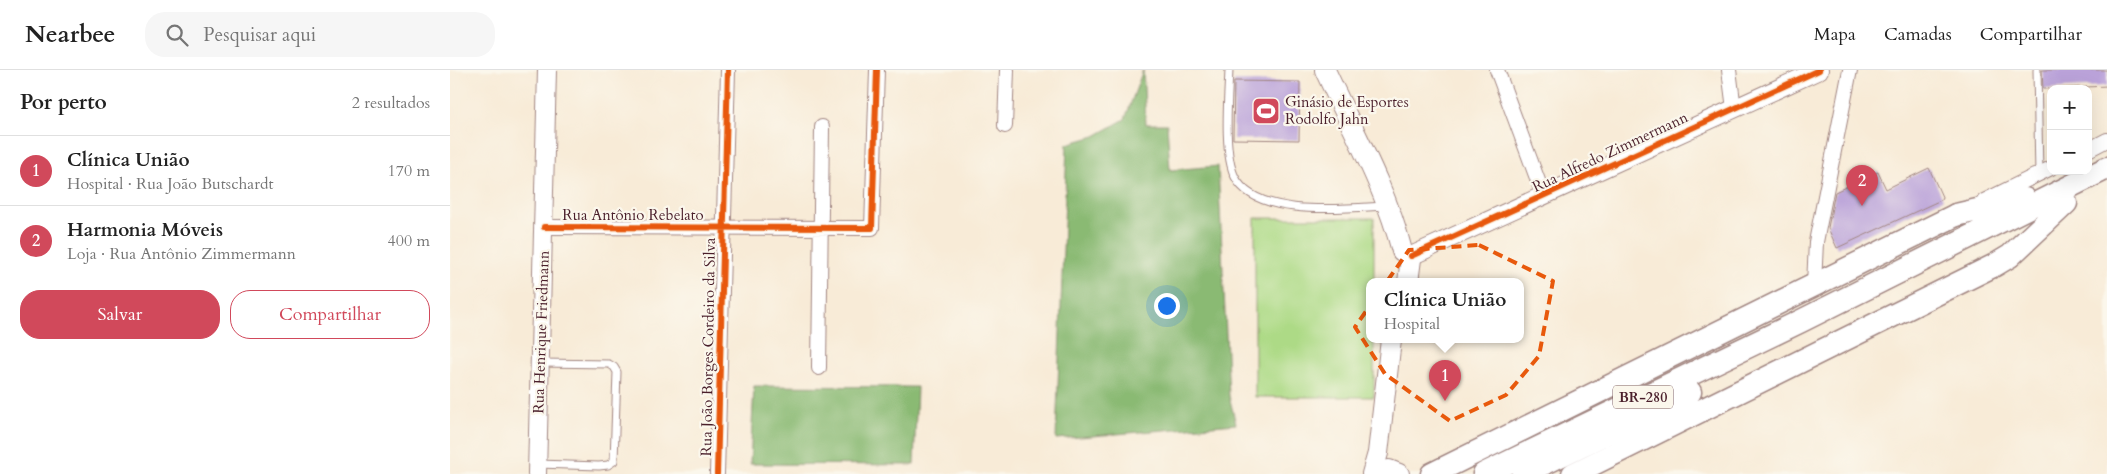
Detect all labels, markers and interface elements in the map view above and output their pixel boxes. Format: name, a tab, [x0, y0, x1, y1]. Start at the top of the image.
search box	[145, 12, 495, 57]
text: Nearbee	[25, 18, 115, 51]
icon: search	[163, 21, 191, 49]
text: Pesquisar aqui	[203, 22, 316, 48]
text: Mapa	[1814, 22, 1856, 47]
text: Camadas	[1884, 22, 1952, 47]
text: Compartilhar	[1980, 22, 2082, 47]
map controls	[2047, 85, 2092, 175]
button: +	[2047, 85, 2092, 130]
text: Por perto	[20, 88, 107, 117]
text: 2 resultados	[352, 92, 430, 114]
place label: Ginásio de Esportes Rodolfo Jahn	[1285, 92, 1409, 129]
sports icon: Ginásio de Esportes Rodolfo Jahn	[1251, 96, 1281, 126]
street label: Rua Alfredo Zimmermann	[1529, 107, 1691, 197]
button: −	[2047, 130, 2092, 175]
text: Clínica União	[67, 147, 190, 173]
text: 1	[32, 160, 40, 182]
text: 170 m	[388, 160, 430, 182]
pin: 2	[1846, 165, 1878, 206]
text: Hospital · Rua João Butschardt	[67, 173, 274, 195]
street label: Rua Antônio Rebelato	[562, 205, 704, 225]
text: Harmonia Móveis	[67, 217, 223, 243]
text: 2	[32, 230, 40, 252]
text: 400 m	[388, 230, 430, 252]
street label: Rua João Borges Cordeiro da Silva	[696, 237, 720, 457]
text: Loja · Rua Antônio Zimmermann	[67, 243, 296, 265]
street label: Rua Henrique Friedmann	[528, 250, 554, 414]
popup	[1366, 278, 1524, 343]
text: Clínica União	[1384, 287, 1506, 313]
button: Salvar	[20, 290, 220, 339]
button: Compartilhar	[230, 290, 430, 339]
your location	[1154, 293, 1180, 319]
text: Hospital	[1384, 313, 1440, 335]
pin: 1	[1429, 360, 1461, 401]
road number: BR-280	[1613, 386, 1673, 408]

